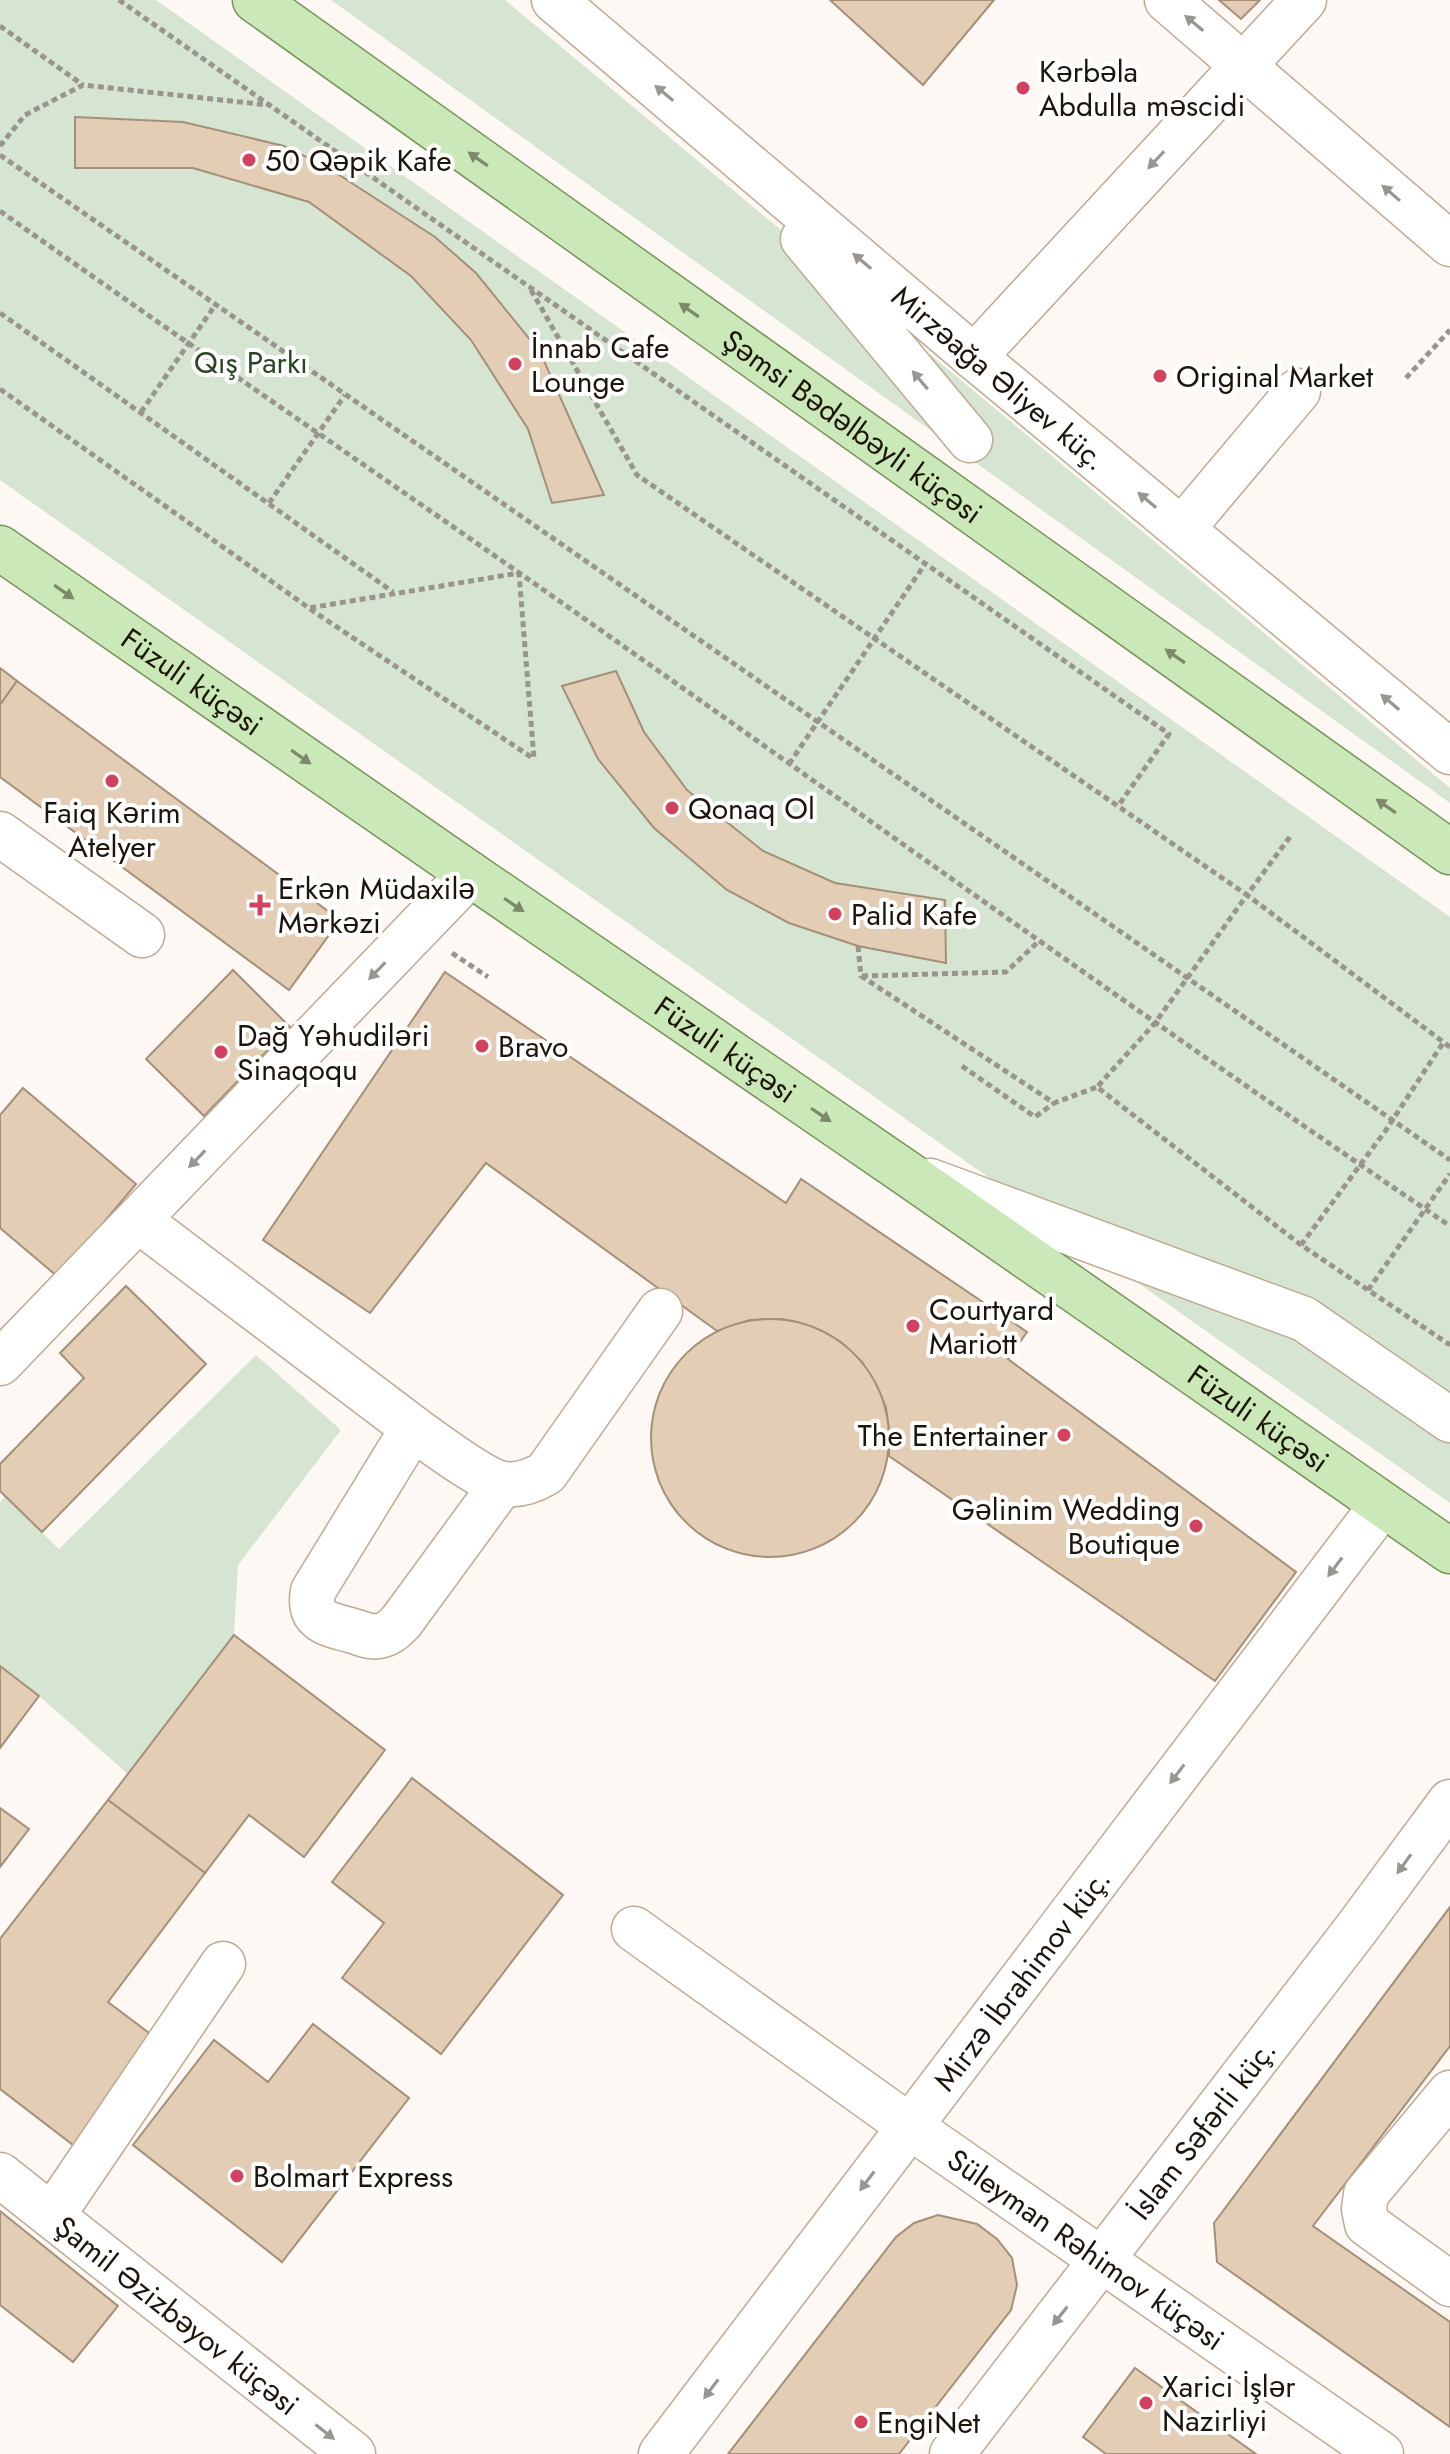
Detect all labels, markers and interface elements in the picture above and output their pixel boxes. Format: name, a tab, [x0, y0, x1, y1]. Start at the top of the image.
one-way arrow	[1184, 15, 1204, 32]
place label: Kərbəla Abdulla məscidi	[1039, 50, 1245, 127]
marker: Kərbəla Abdulla məscidi	[1014, 79, 1032, 97]
one-way arrow	[654, 85, 674, 102]
place label: 50 Qəpik Kafe	[265, 139, 452, 182]
one-way arrow	[1147, 150, 1165, 169]
marker: 50 Qəpik Kafe	[240, 151, 258, 169]
one-way arrow	[467, 152, 488, 167]
one-way arrow	[1381, 184, 1401, 202]
one-way arrow	[852, 253, 872, 270]
street label: Mirzəağa Əliyev küç.	[883, 275, 1116, 480]
one-way arrow	[679, 303, 700, 318]
street label: Şəmsi Bədəlbəyli küçəsi	[714, 319, 991, 534]
place label: İnnab Cafe Lounge	[531, 326, 669, 403]
park label: Qış Parkı	[194, 341, 308, 384]
marker: İnnab Cafe Lounge	[506, 355, 524, 373]
place label: Original Market	[1176, 355, 1374, 398]
marker: Original Market	[1151, 367, 1169, 385]
one-way arrow	[912, 370, 929, 390]
one-way arrow	[1137, 492, 1157, 509]
one-way arrow	[54, 584, 75, 599]
street label: Füzuli küçəsi	[113, 617, 272, 746]
one-way arrow	[1164, 648, 1185, 664]
one-way arrow	[1380, 694, 1400, 711]
one-way arrow	[290, 749, 311, 764]
marker: Faiq Kərim Atelyer	[103, 772, 121, 790]
place label: Qonaq Ol	[688, 787, 815, 830]
place label: Faiq Kərim Atelyer	[43, 791, 181, 868]
marker: Qonaq Ol	[663, 799, 681, 817]
one-way arrow	[1376, 799, 1397, 815]
place label: Erkən Müdaxilə Mərkəzi	[278, 867, 475, 944]
place label: Palid Kafe	[851, 893, 977, 936]
marker: Erkən Müdaxilə Mərkəzi	[249, 894, 271, 916]
one-way arrow	[504, 897, 525, 912]
marker: Palid Kafe	[826, 905, 844, 923]
one-way arrow	[368, 961, 387, 980]
street label: Füzuli küçəsi	[646, 985, 805, 1113]
place label: Dağ Yəhudiləri Sinaqoqu	[237, 1014, 430, 1091]
place label: Bravo	[498, 1025, 568, 1068]
marker: Bravo	[473, 1037, 491, 1055]
marker: Dağ Yəhudiləri Sinaqoqu	[212, 1043, 230, 1061]
one-way arrow	[811, 1107, 832, 1122]
one-way arrow	[188, 1149, 206, 1168]
place label: Courtyard Mariott	[929, 1288, 1054, 1365]
marker: Courtyard Mariott	[904, 1317, 922, 1335]
street label: Füzuli küçəsi	[1179, 1354, 1338, 1482]
place label: The Entertainer	[858, 1414, 1049, 1457]
marker: The Entertainer	[1055, 1426, 1073, 1444]
place label: Gəlinim Wedding Boutique	[952, 1488, 1180, 1565]
marker: Gəlinim Wedding Boutique	[1187, 1517, 1205, 1535]
one-way arrow	[1327, 1557, 1343, 1577]
one-way arrow	[1170, 1763, 1186, 1784]
one-way arrow	[1397, 1854, 1412, 1875]
street label: Mirzə İbrahimov küç.	[923, 1859, 1120, 2100]
street label: İslam Səfərli küç.	[1119, 2030, 1286, 2229]
street label: Süleyman Rəhimov küçəsi	[939, 2138, 1233, 2360]
place label: Bolmart Express	[253, 2155, 453, 2198]
marker: Bolmart Express	[228, 2167, 246, 2185]
one-way arrow	[859, 2170, 875, 2192]
street label: Şamil Əzizbəyov küçəsi	[46, 2205, 309, 2425]
one-way arrow	[1052, 2306, 1068, 2326]
place label: Xarici İşlər Nazirliyi	[1162, 2365, 1296, 2442]
one-way arrow	[703, 2378, 719, 2399]
marker: Xarici İşlər Nazirliyi	[1137, 2394, 1155, 2412]
place label: EngiNet	[877, 2401, 981, 2444]
marker: EngiNet	[852, 2413, 870, 2431]
one-way arrow	[315, 2423, 335, 2439]

